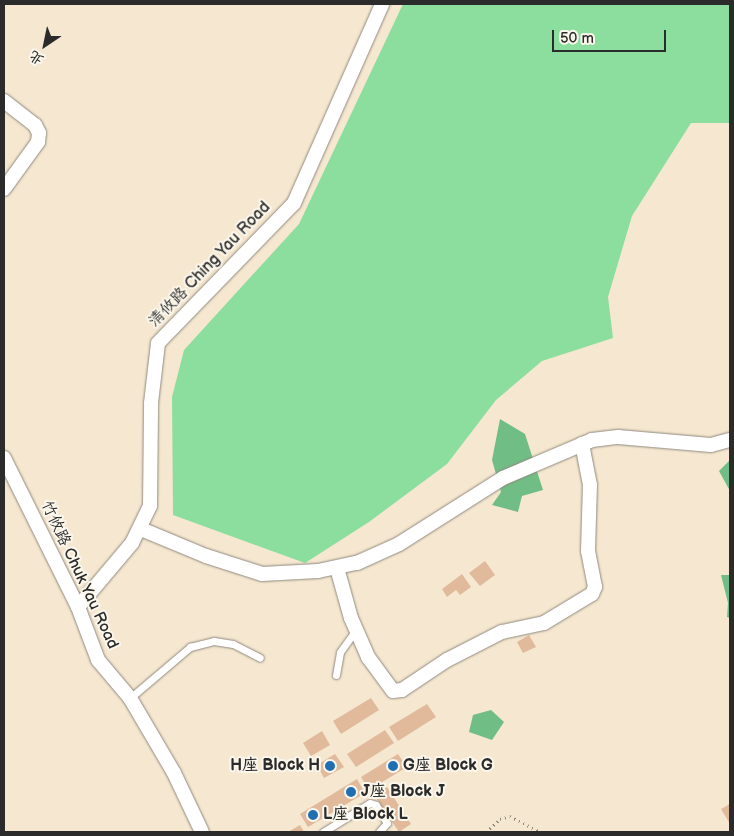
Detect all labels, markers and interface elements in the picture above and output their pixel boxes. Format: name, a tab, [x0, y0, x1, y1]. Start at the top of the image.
north arrow	[20, 20, 70, 70]
scale bar	[554, 20, 668, 52]
text: 50 m	[560, 29, 594, 48]
text: 北	[26, 47, 47, 69]
street label: 清攸路 Ching Yau Road	[145, 198, 275, 332]
street label: 竹攸路 Chuk Yau Road	[36, 497, 122, 653]
place label: H座 Block H	[230, 756, 320, 776]
place label: G座 Block G	[403, 756, 493, 776]
marker: H座 Block H	[324, 760, 336, 772]
marker: G座 Block G	[387, 760, 399, 772]
place label: J座 Block J	[361, 782, 445, 802]
marker: J座 Block J	[345, 786, 357, 798]
place label: L座 Block L	[323, 805, 408, 825]
marker: L座 Block L	[307, 809, 319, 821]

